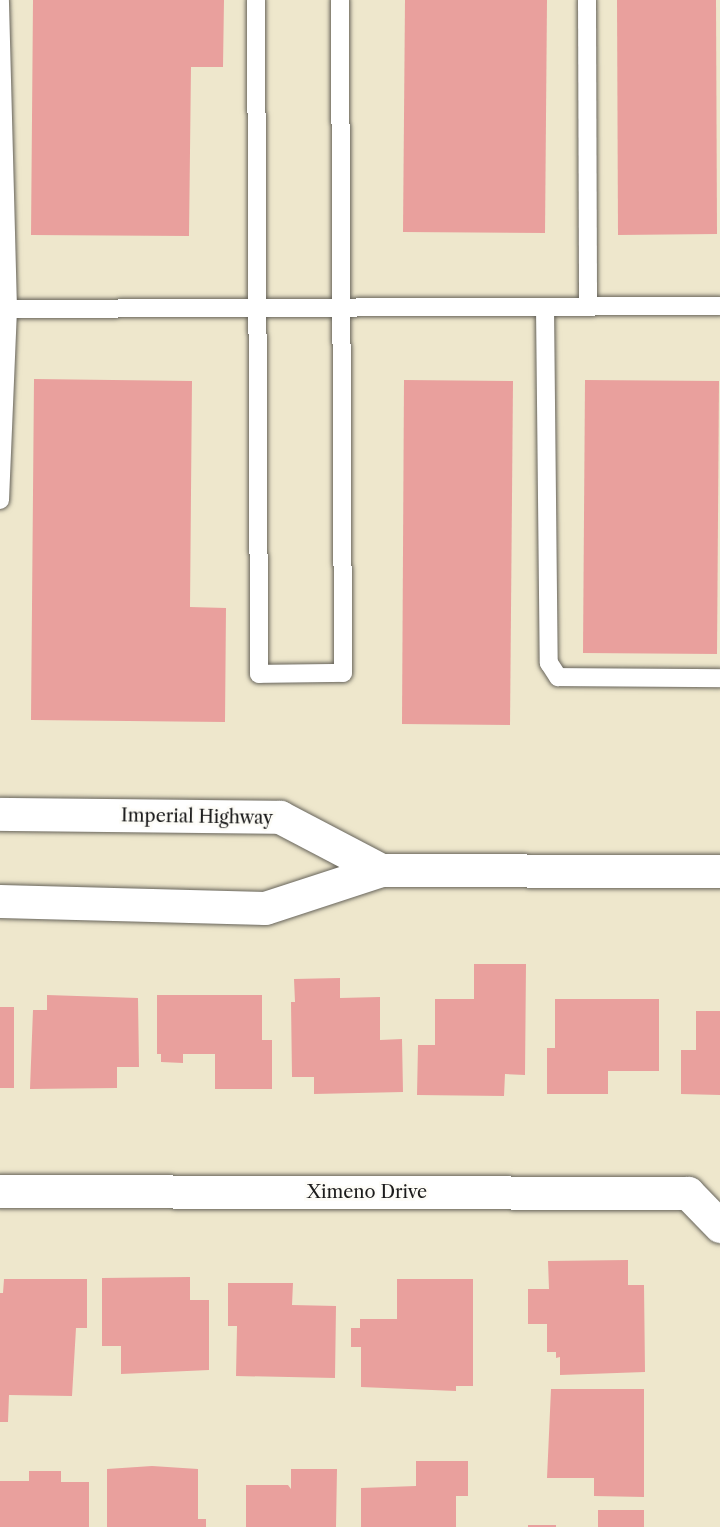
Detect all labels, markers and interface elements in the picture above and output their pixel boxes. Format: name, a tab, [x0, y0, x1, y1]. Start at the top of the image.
street label: Imperial Highway	[121, 805, 273, 829]
street label: Ximeno Drive	[307, 1181, 427, 1203]

